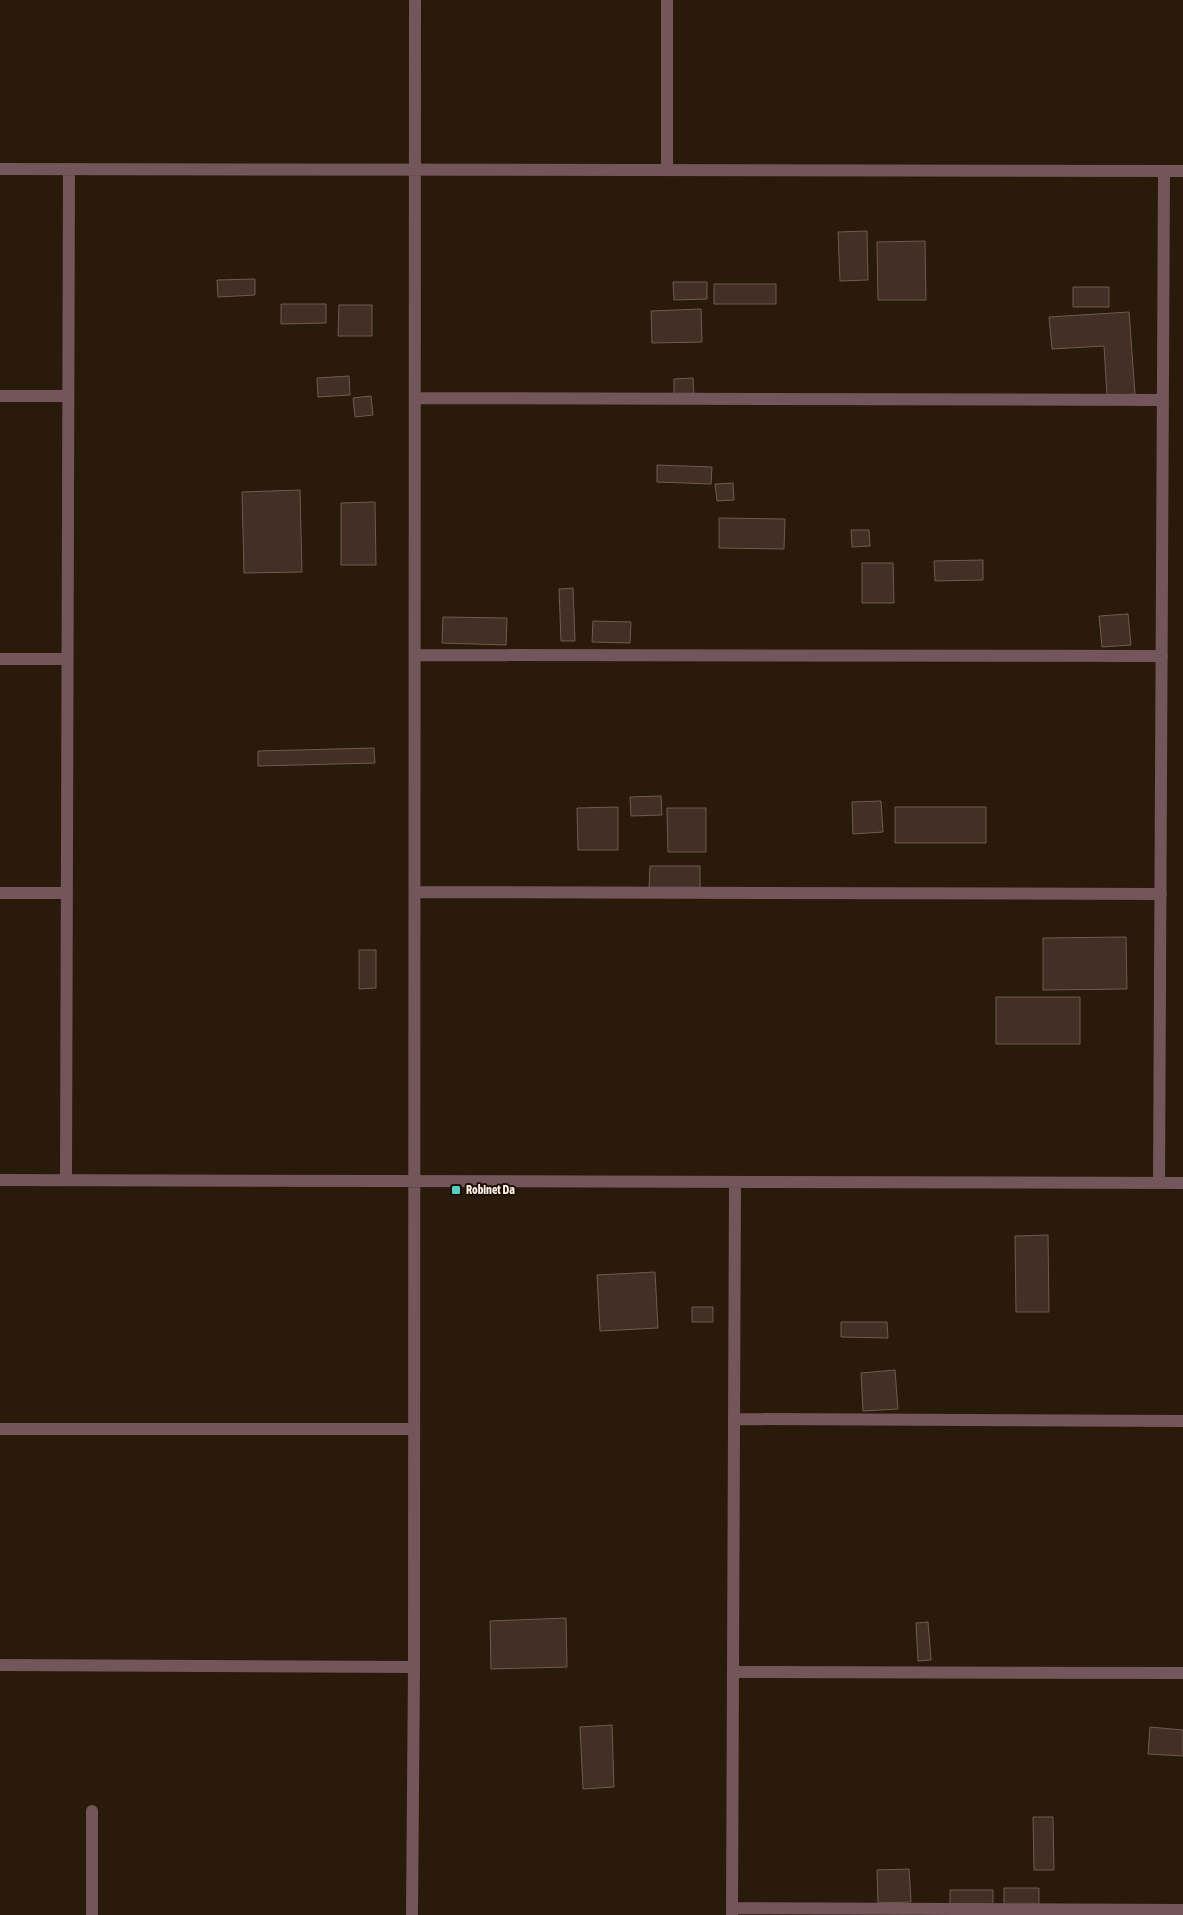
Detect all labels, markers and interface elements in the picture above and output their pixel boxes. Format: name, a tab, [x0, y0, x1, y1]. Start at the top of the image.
place label: Robinet Da	[466, 1183, 515, 1197]
marker: Robinet Da	[450, 1184, 462, 1196]

